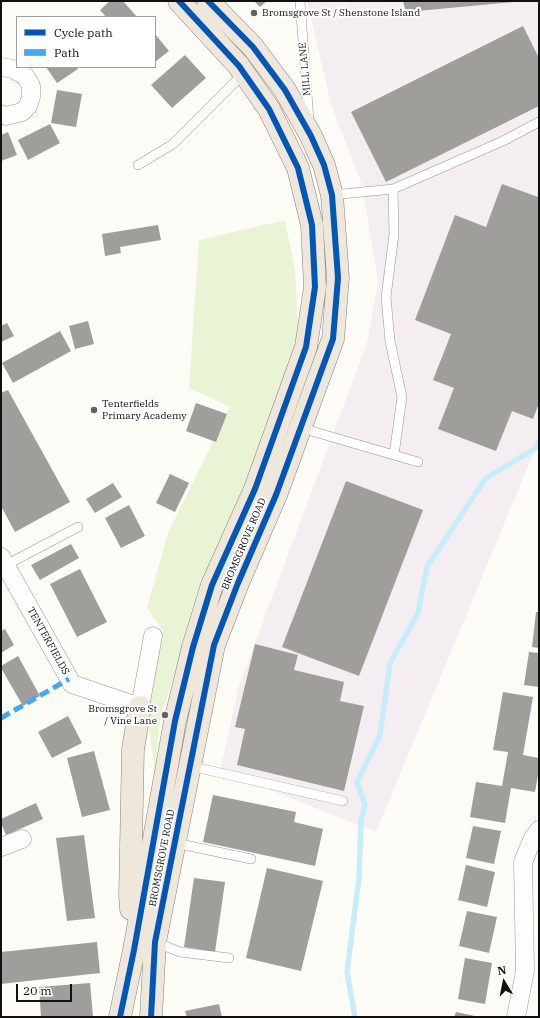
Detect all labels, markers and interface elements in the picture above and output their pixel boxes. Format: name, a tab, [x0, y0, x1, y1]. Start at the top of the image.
place label: Bromsgrove St / Shenstone Island	[262, 7, 420, 19]
marker: Bromsgrove St / Shenstone Island	[249, 8, 259, 18]
legend	[16, 16, 156, 68]
text: Cycle path	[54, 25, 113, 40]
street label: MILL LANE	[297, 42, 313, 96]
text: Path	[54, 45, 79, 60]
place label: Tenterfields Primary Academy	[102, 398, 187, 422]
marker: Tenterfields Primary Academy	[89, 405, 99, 415]
street label: BROMSGROVE ROAD	[219, 496, 269, 592]
street label: TENTERFIELDS	[24, 605, 72, 677]
place label: Bromsgrove St / Vine Lane	[88, 703, 157, 726]
marker: Bromsgrove St / Vine Lane	[160, 710, 170, 720]
street label: BROMSGROVE ROAD	[147, 808, 177, 908]
north arrow	[484, 962, 524, 1002]
text: N	[496, 963, 507, 978]
scale bar	[18, 976, 74, 1002]
text: 20 m	[23, 983, 52, 998]

